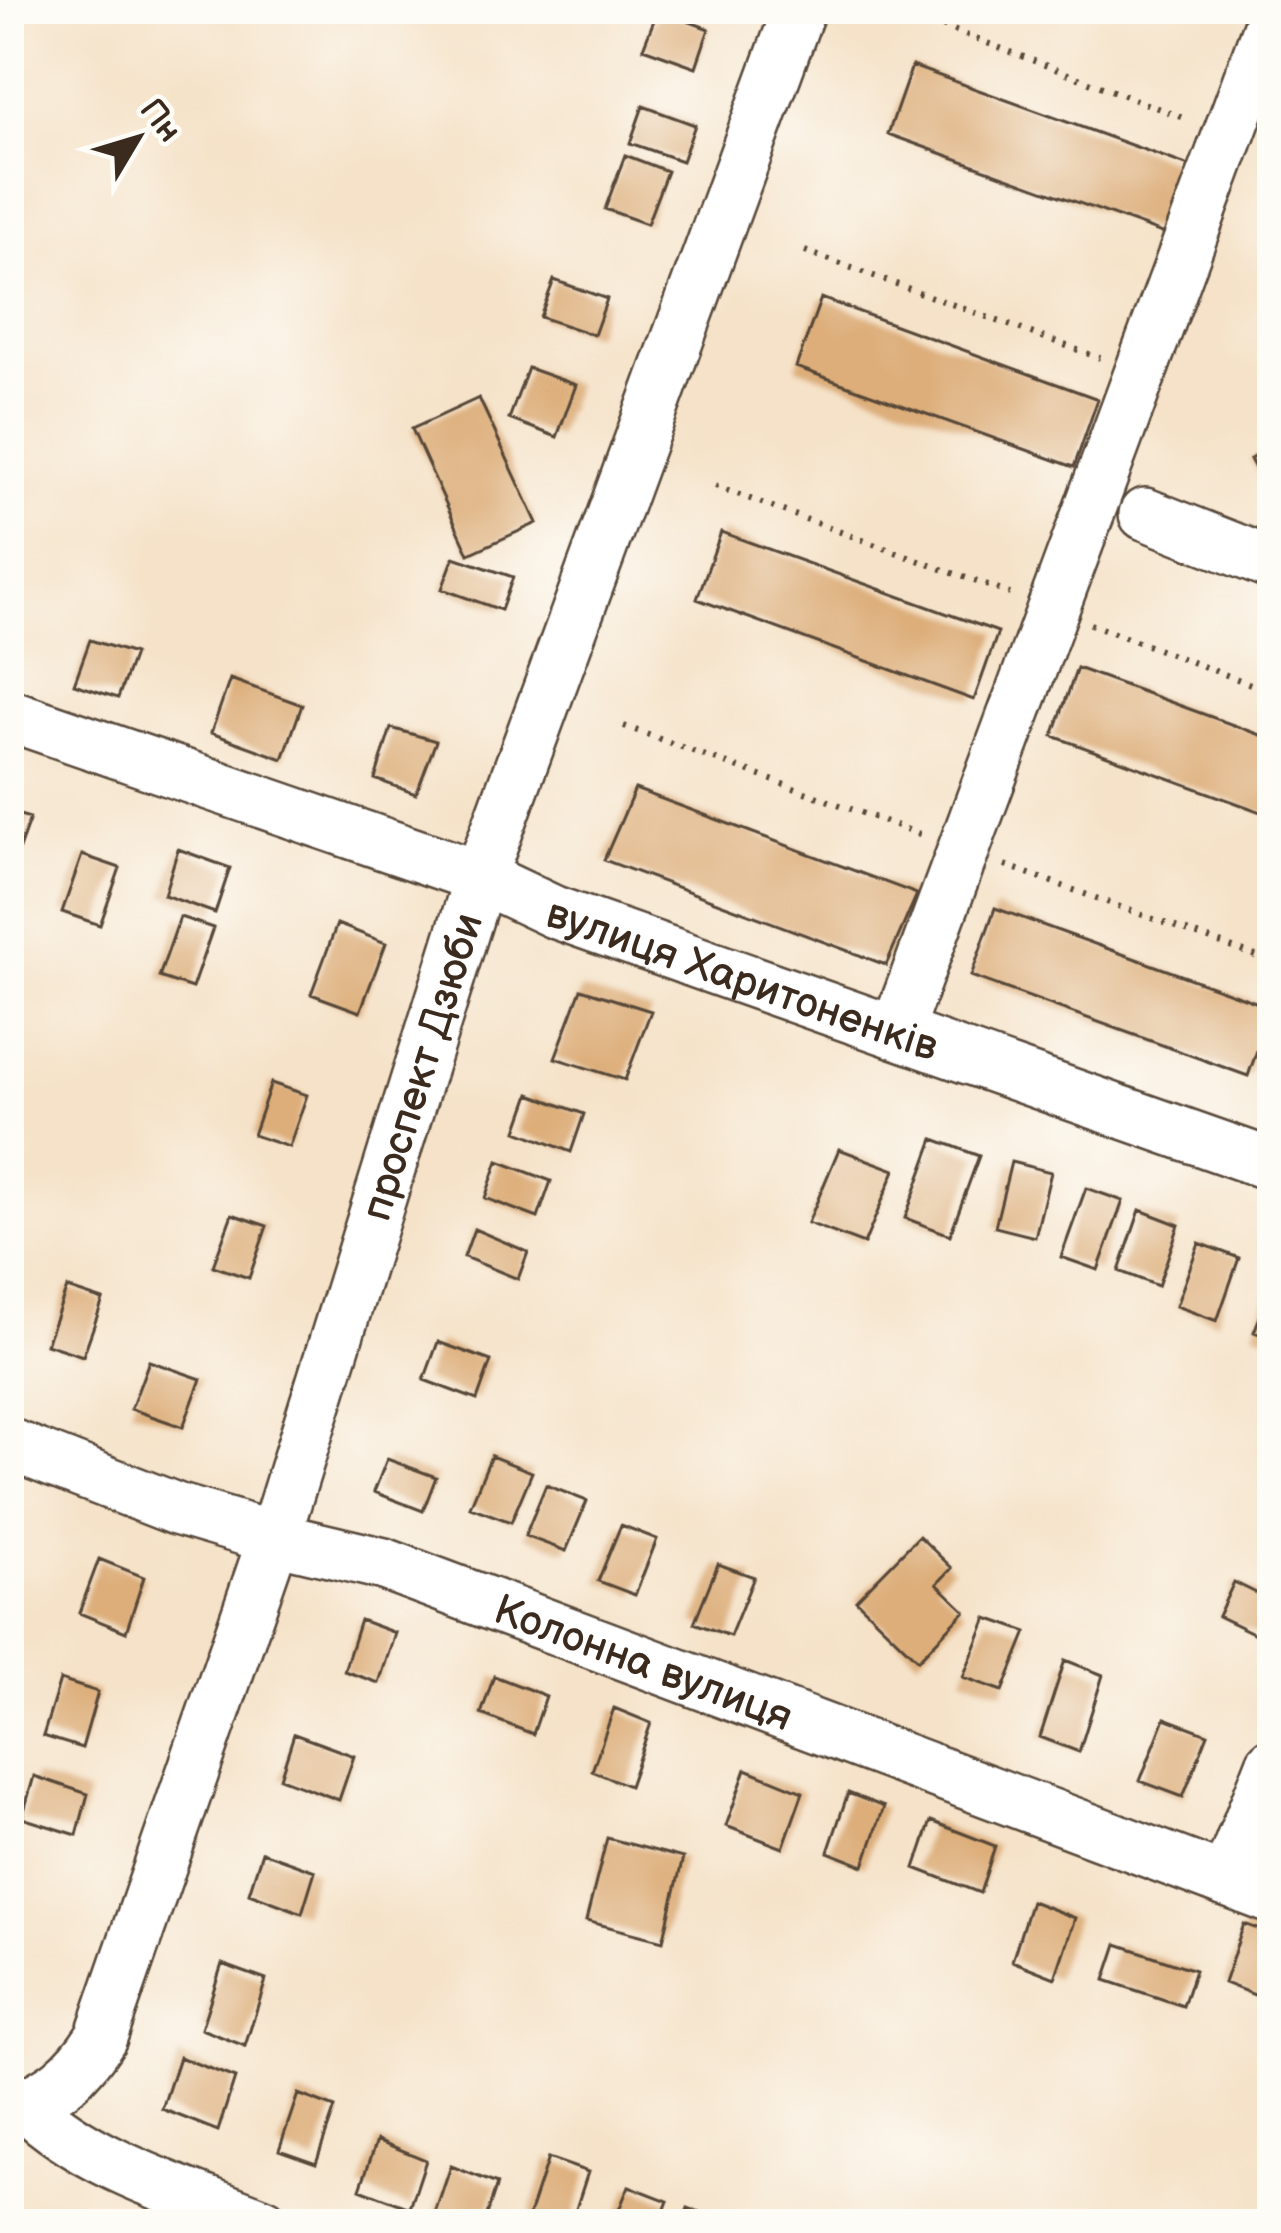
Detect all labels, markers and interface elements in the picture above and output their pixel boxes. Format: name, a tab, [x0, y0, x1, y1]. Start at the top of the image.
north arrow	[78, 78, 198, 198]
text: Пн	[131, 91, 189, 150]
street label: вулиця Харитоненків	[539, 888, 945, 1073]
street label: проспект Дзюби	[352, 907, 495, 1227]
street label: Колонна вулиця	[487, 1585, 799, 1743]

